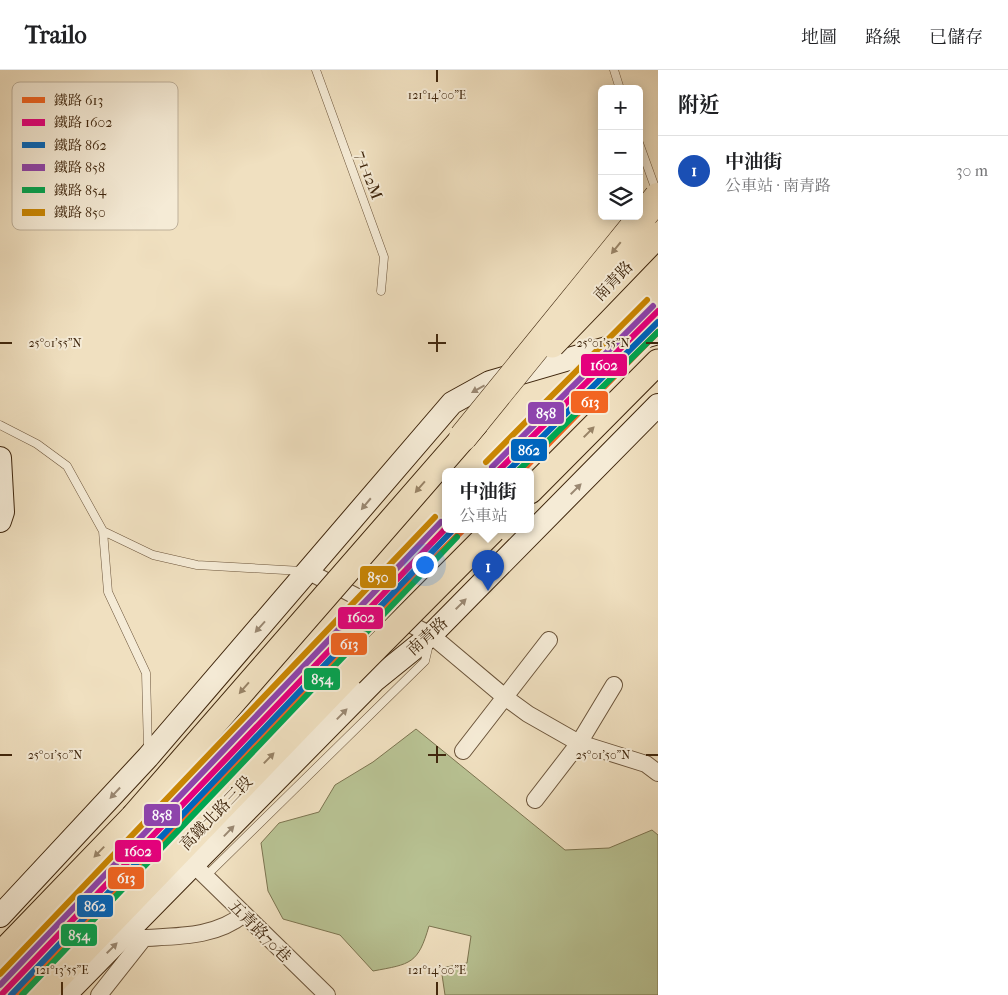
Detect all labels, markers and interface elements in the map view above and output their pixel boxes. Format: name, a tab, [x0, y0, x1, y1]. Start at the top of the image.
text: Trailo	[25, 21, 87, 49]
text: 地圖	[801, 27, 837, 48]
text: 路線	[865, 27, 901, 48]
text: 已儲存	[929, 27, 983, 48]
legend	[12, 82, 178, 230]
map controls	[598, 85, 643, 220]
button: +	[598, 85, 643, 130]
text: 121°14'00"E	[408, 88, 466, 102]
text: 鐵路 613	[54, 92, 103, 109]
text: 附近	[678, 93, 720, 117]
text: 鐵路 1602	[54, 114, 112, 131]
button: −	[598, 130, 643, 175]
text: 鐵路 862	[54, 137, 107, 154]
street label: 7-1-12M	[351, 148, 387, 202]
text: 中油街	[725, 151, 782, 173]
text: 鐵路 858	[54, 159, 105, 176]
text: 1	[691, 161, 697, 180]
text: 30 m	[956, 161, 988, 180]
button: layers	[598, 175, 643, 220]
text: 公車站 · 南青路	[725, 176, 831, 195]
text: 鐵路 854	[54, 182, 107, 199]
text: 鐵路 850	[54, 204, 106, 221]
one-way arrow	[610, 241, 621, 254]
street label: 南青路	[589, 257, 637, 305]
text: 25°01'55"N	[28, 336, 82, 350]
text: 25°01'55"N	[576, 336, 630, 350]
line badge: 1602	[580, 353, 628, 377]
text: 1602	[590, 357, 618, 374]
one-way arrow	[471, 385, 485, 393]
line badge: 613	[570, 390, 609, 414]
text: 613	[581, 394, 599, 411]
line badge: 858	[527, 401, 565, 425]
text: 858	[536, 405, 556, 422]
one-way arrow	[583, 426, 595, 438]
line badge: 862	[510, 438, 548, 462]
text: 862	[518, 442, 540, 459]
popup	[442, 468, 534, 533]
one-way arrow	[414, 480, 426, 492]
text: 中油街	[459, 481, 517, 503]
one-way arrow	[569, 483, 581, 495]
one-way arrow	[360, 497, 371, 510]
text: 公車站	[459, 506, 508, 525]
pin: 1	[472, 550, 504, 591]
your location	[412, 552, 438, 578]
line badge: 850	[359, 565, 397, 589]
text: 850	[368, 569, 389, 586]
one-way arrow	[455, 598, 467, 610]
line badge: 1602	[337, 606, 384, 630]
text: 1602	[347, 609, 375, 626]
street label: 南青路	[403, 613, 451, 659]
one-way arrow	[254, 621, 265, 634]
line badge: 613	[330, 632, 368, 656]
text: 613	[340, 636, 358, 653]
line badge: 854	[303, 667, 341, 691]
text: 854	[311, 671, 333, 688]
one-way arrow	[239, 682, 250, 695]
one-way arrow	[336, 708, 348, 720]
text: 25°01'50"N	[28, 748, 82, 762]
text: 25°01'50"N	[576, 748, 630, 762]
one-way arrow	[263, 753, 275, 765]
street label: 高鐵北路三段	[176, 772, 256, 854]
one-way arrow	[109, 787, 121, 799]
line badge: 858	[143, 803, 181, 827]
text: 858	[152, 807, 172, 824]
one-way arrow	[223, 825, 235, 837]
line badge: 1602	[114, 839, 162, 863]
text: 1602	[124, 843, 152, 860]
one-way arrow	[93, 846, 105, 858]
line badge: 613	[107, 866, 145, 890]
text: 613	[117, 870, 135, 887]
line badge: 862	[76, 894, 114, 918]
street label: 五青路70巷	[225, 896, 295, 966]
text: 862	[84, 898, 106, 915]
line badge: 854	[60, 923, 98, 947]
text: 854	[68, 927, 90, 944]
one-way arrow	[106, 942, 118, 954]
text: 121°13'55"E	[35, 963, 89, 977]
text: 121°14'00"E	[408, 963, 466, 977]

